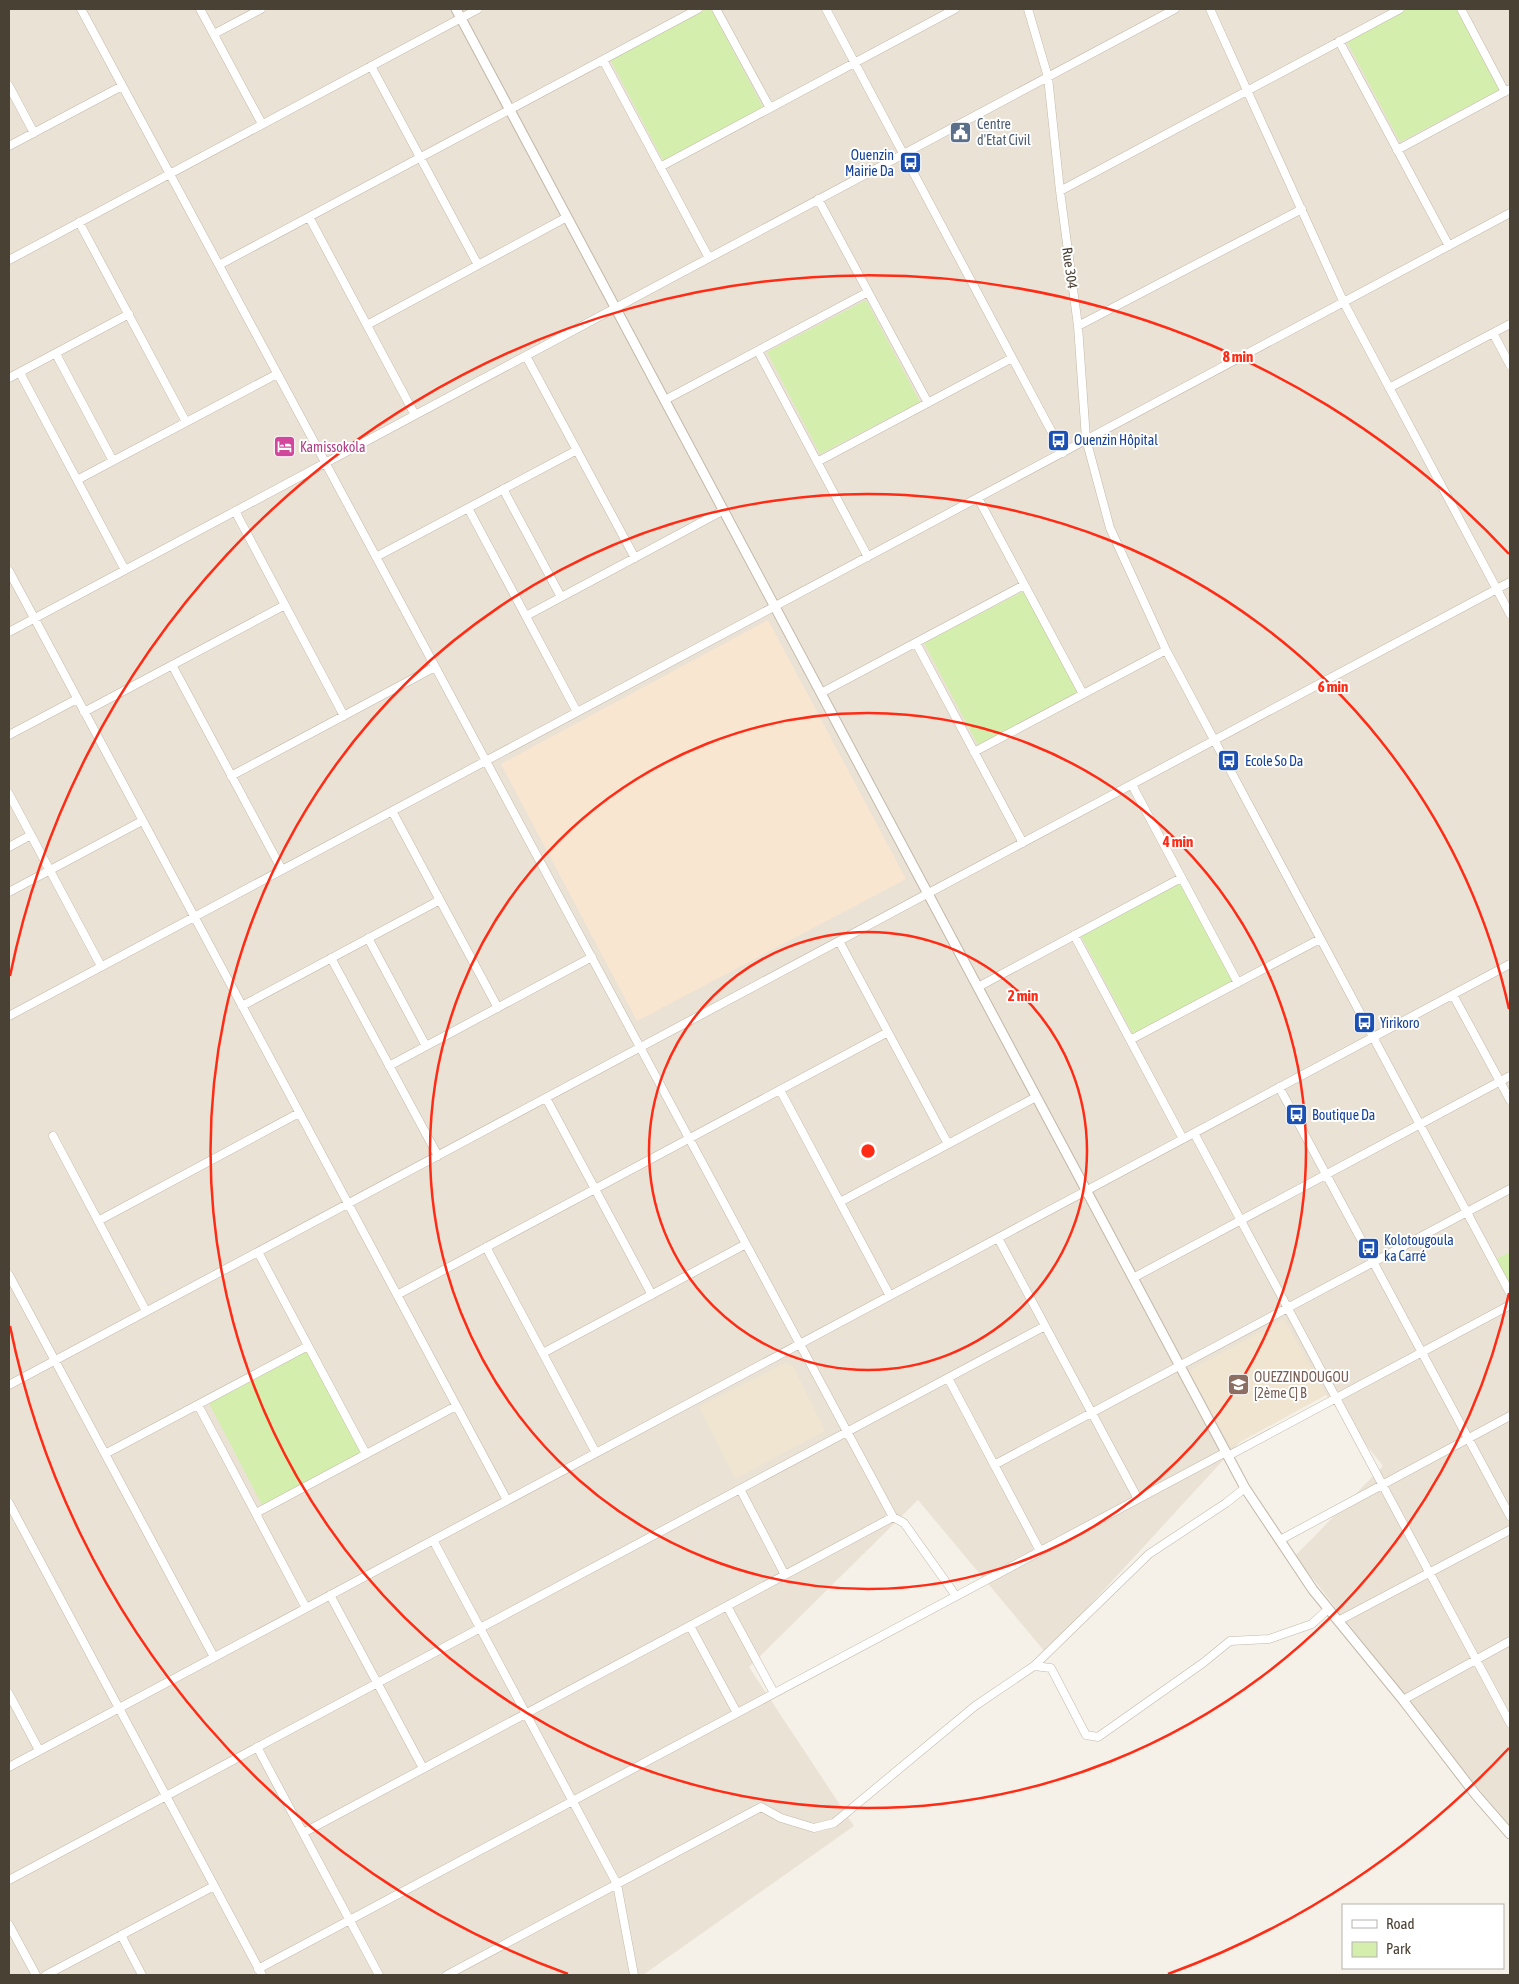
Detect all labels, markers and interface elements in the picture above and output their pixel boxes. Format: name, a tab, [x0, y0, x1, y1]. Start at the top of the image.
place label: Centre d'Etat Civil	[977, 116, 1031, 148]
public building icon: Centre d'Etat Civil	[949, 120, 973, 144]
place label: Ouenzin Mairie Da	[845, 147, 894, 179]
bus stop icon: Ouenzin Mairie Da	[898, 151, 922, 175]
street label: Rue 304	[1059, 246, 1081, 290]
text: 8 min	[1223, 348, 1253, 365]
bus stop icon: Ouenzin Hôpital	[1046, 428, 1070, 452]
place label: Ouenzin Hôpital	[1074, 432, 1158, 448]
hotel icon: Kamissokola	[272, 435, 296, 459]
place label: Kamissokola	[300, 439, 366, 455]
text: 6 min	[1318, 678, 1348, 695]
bus stop icon: Ecole So Da	[1217, 749, 1241, 773]
place label: Ecole So Da	[1245, 753, 1303, 769]
text: 4 min	[1162, 833, 1193, 850]
text: 2 min	[1008, 987, 1038, 1004]
bus stop icon: Yirikoro	[1352, 1011, 1376, 1035]
place label: Yirikoro	[1380, 1015, 1420, 1031]
bus stop icon: Boutique Da	[1284, 1103, 1308, 1127]
place label: Boutique Da	[1312, 1107, 1375, 1123]
centre of rings	[859, 1142, 877, 1160]
place label: Kolotougoula ka Carré	[1384, 1232, 1454, 1264]
bus stop icon: Kolotougoula ka Carré	[1356, 1236, 1380, 1260]
place label: OUEZZINDOUGOU [2ème C] B	[1254, 1369, 1349, 1401]
school or university icon: OUEZZINDOUGOU [2ème C] B	[1226, 1373, 1250, 1397]
legend	[1342, 1904, 1504, 1969]
text: Road	[1386, 1915, 1415, 1932]
text: Park	[1386, 1940, 1411, 1957]

